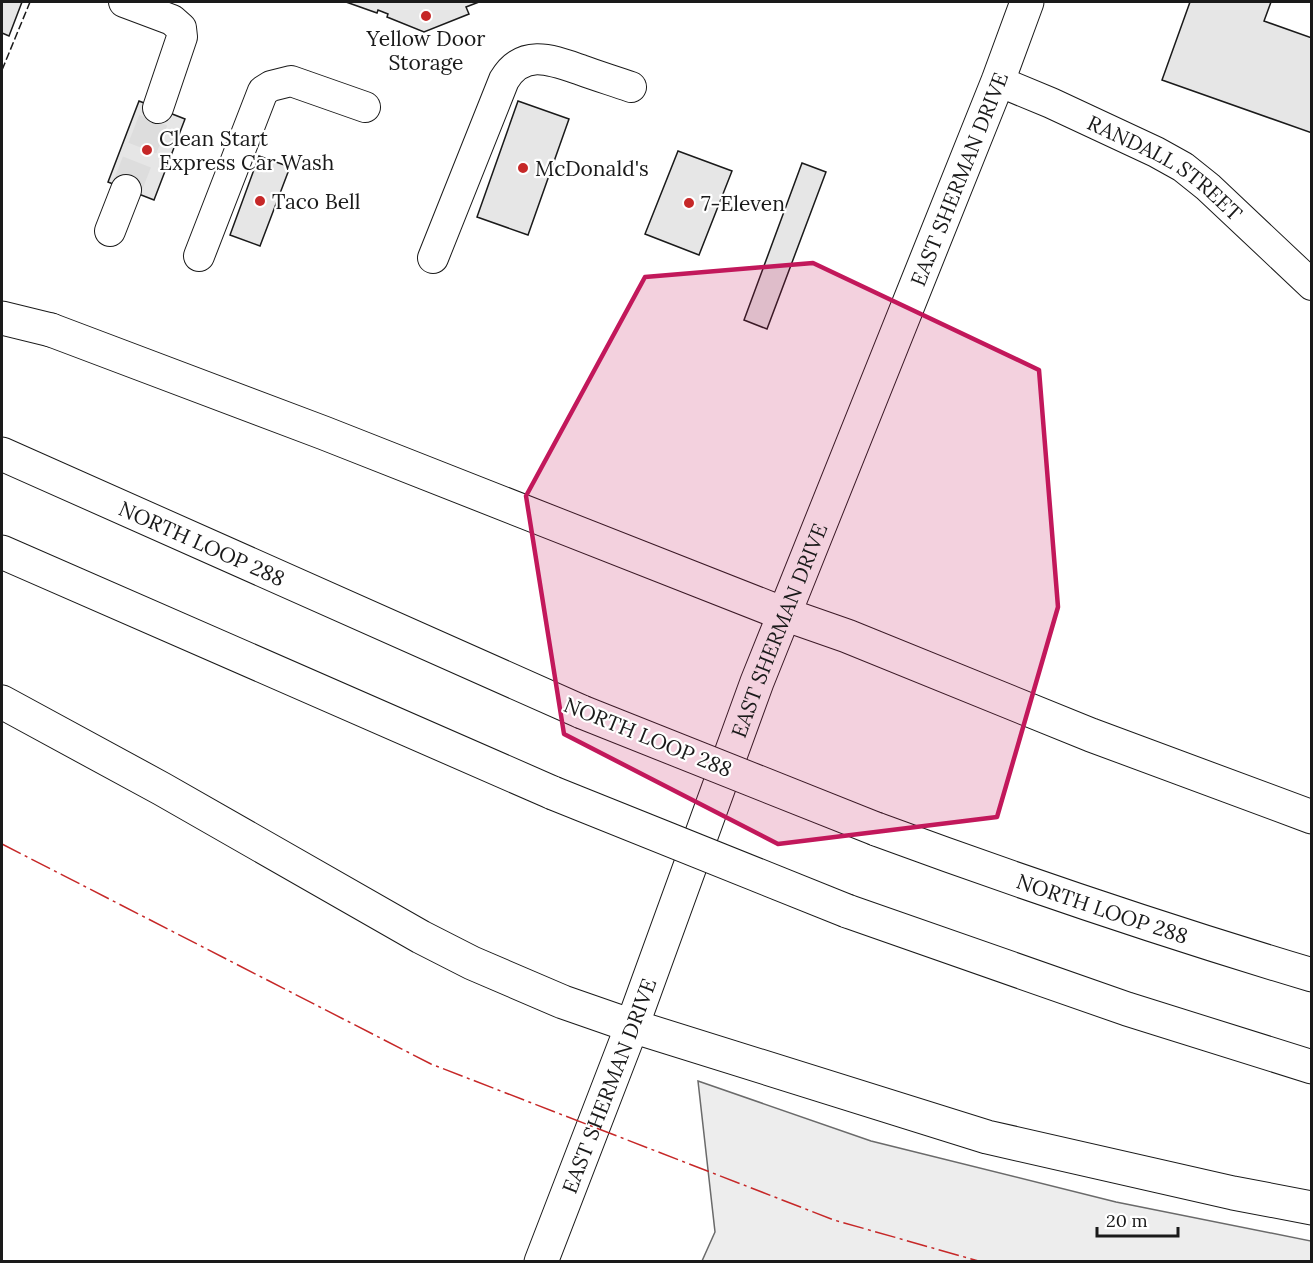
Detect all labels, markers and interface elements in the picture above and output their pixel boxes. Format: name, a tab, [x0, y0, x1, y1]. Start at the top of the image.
marker: Yellow Door Storage	[419, 9, 433, 23]
place label: Yellow Door Storage	[366, 25, 485, 76]
street label: EAST SHERMAN DRIVE	[904, 68, 1014, 290]
street label: RANDALL STREET	[1083, 108, 1248, 226]
place label: Clean Start Express Car Wash	[159, 125, 334, 176]
marker: Clean Start Express Car Wash	[140, 143, 154, 157]
place label: McDonald's	[535, 155, 649, 182]
marker: McDonald's	[516, 161, 530, 175]
place label: Taco Bell	[272, 188, 361, 215]
place label: 7-Eleven	[701, 190, 785, 217]
marker: Taco Bell	[253, 194, 267, 208]
marker: 7-Eleven	[682, 196, 696, 210]
street label: NORTH LOOP 288	[115, 494, 289, 592]
street label: EAST SHERMAN DRIVE	[724, 519, 833, 741]
street label: NORTH LOOP 288	[560, 691, 736, 783]
street label: NORTH LOOP 288	[1013, 867, 1192, 949]
street label: EAST SHERMAN DRIVE	[555, 974, 662, 1197]
scale bar	[1097, 1200, 1178, 1238]
text: 20 m	[1106, 1209, 1148, 1232]

